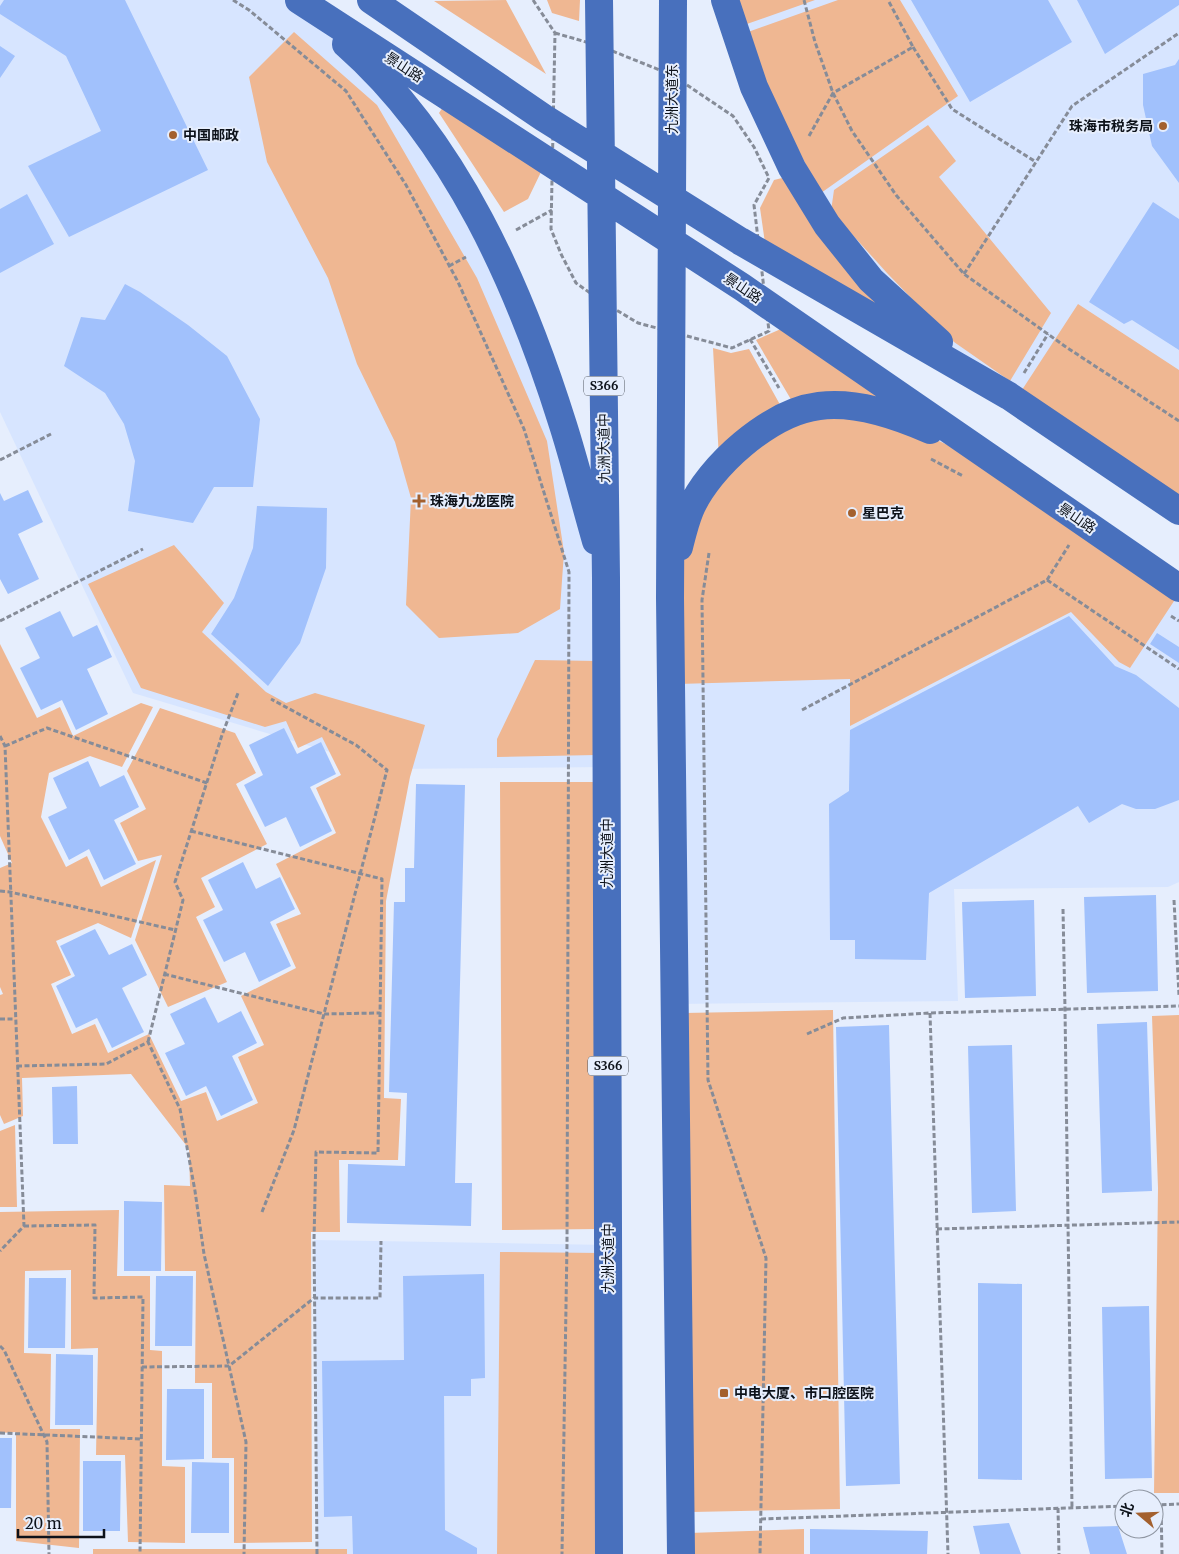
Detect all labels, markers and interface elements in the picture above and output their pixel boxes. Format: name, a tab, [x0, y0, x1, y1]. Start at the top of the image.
street label: 景山路	[381, 48, 427, 86]
street label: 九洲大道东	[663, 64, 681, 134]
place label: 珠海市税务局	[1069, 117, 1153, 135]
marker: 珠海市税务局	[1157, 120, 1169, 132]
place label: 中国邮政	[183, 126, 239, 144]
marker: 中国邮政	[167, 129, 179, 141]
street label: 景山路	[721, 269, 765, 307]
road number: S366	[584, 376, 624, 396]
street label: 九洲大道中	[594, 413, 614, 483]
place label: 珠海九龙医院	[430, 492, 514, 510]
marker: 珠海九龙医院	[412, 494, 426, 508]
street label: 景山路	[1055, 499, 1099, 537]
place label: 星巴克	[862, 504, 904, 522]
marker: 星巴克	[846, 507, 858, 519]
street label: 九洲大道中	[598, 818, 616, 888]
road number: S366	[588, 1056, 628, 1076]
street label: 九洲大道中	[599, 1223, 617, 1293]
place label: 中电大厦、市口腔医院	[734, 1384, 874, 1402]
marker: 中电大厦、市口腔医院	[718, 1387, 730, 1399]
north arrow	[1114, 1489, 1164, 1539]
text: 北	[1116, 1500, 1137, 1519]
scale bar	[18, 1506, 104, 1538]
text: 20 m	[25, 1514, 62, 1533]

